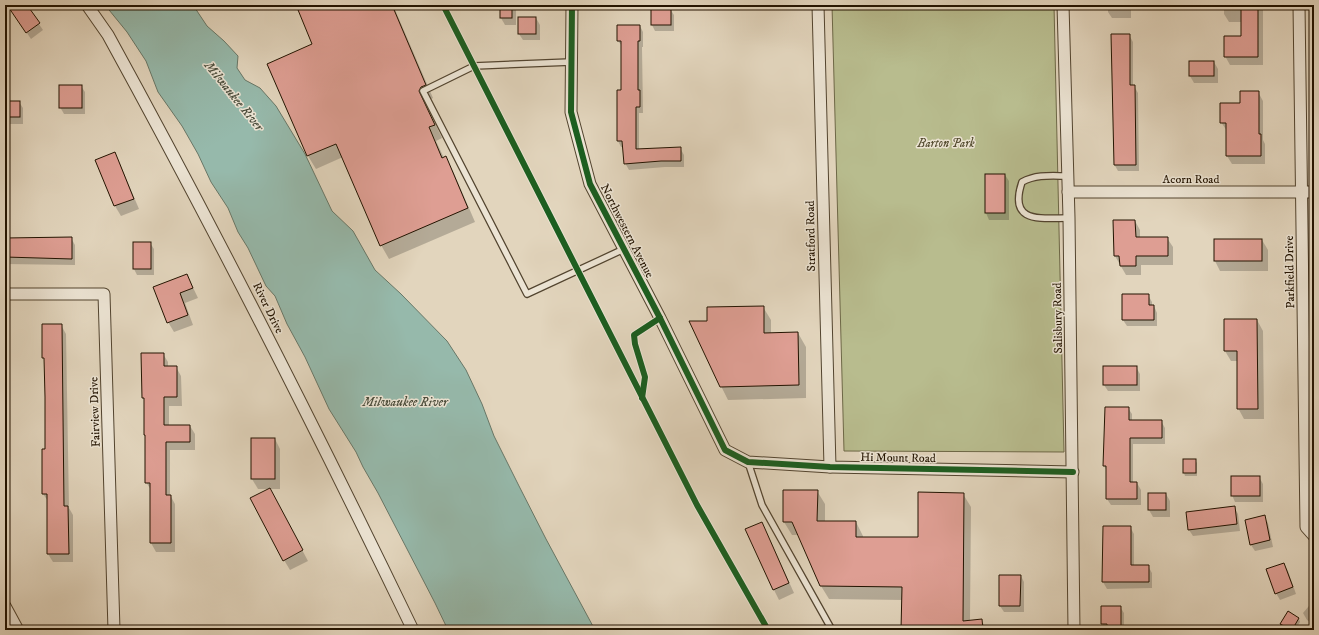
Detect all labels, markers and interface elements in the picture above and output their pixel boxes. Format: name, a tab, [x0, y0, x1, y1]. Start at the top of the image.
water label: Milwaukee River	[200, 57, 268, 135]
park label: Barton Park	[917, 136, 974, 151]
street label: Acorn Road	[1163, 172, 1219, 187]
street label: Northwestern Avenue	[597, 182, 657, 280]
street label: Stratford Road	[803, 200, 819, 272]
street label: Parkfield Drive	[1282, 235, 1298, 309]
street label: River Drive	[249, 280, 287, 336]
street label: Salisbury Road	[1050, 282, 1066, 354]
street label: Fairview Drive	[86, 377, 104, 447]
water label: Milwaukee River	[361, 394, 449, 410]
street label: Hi Mount Road	[860, 450, 936, 466]

